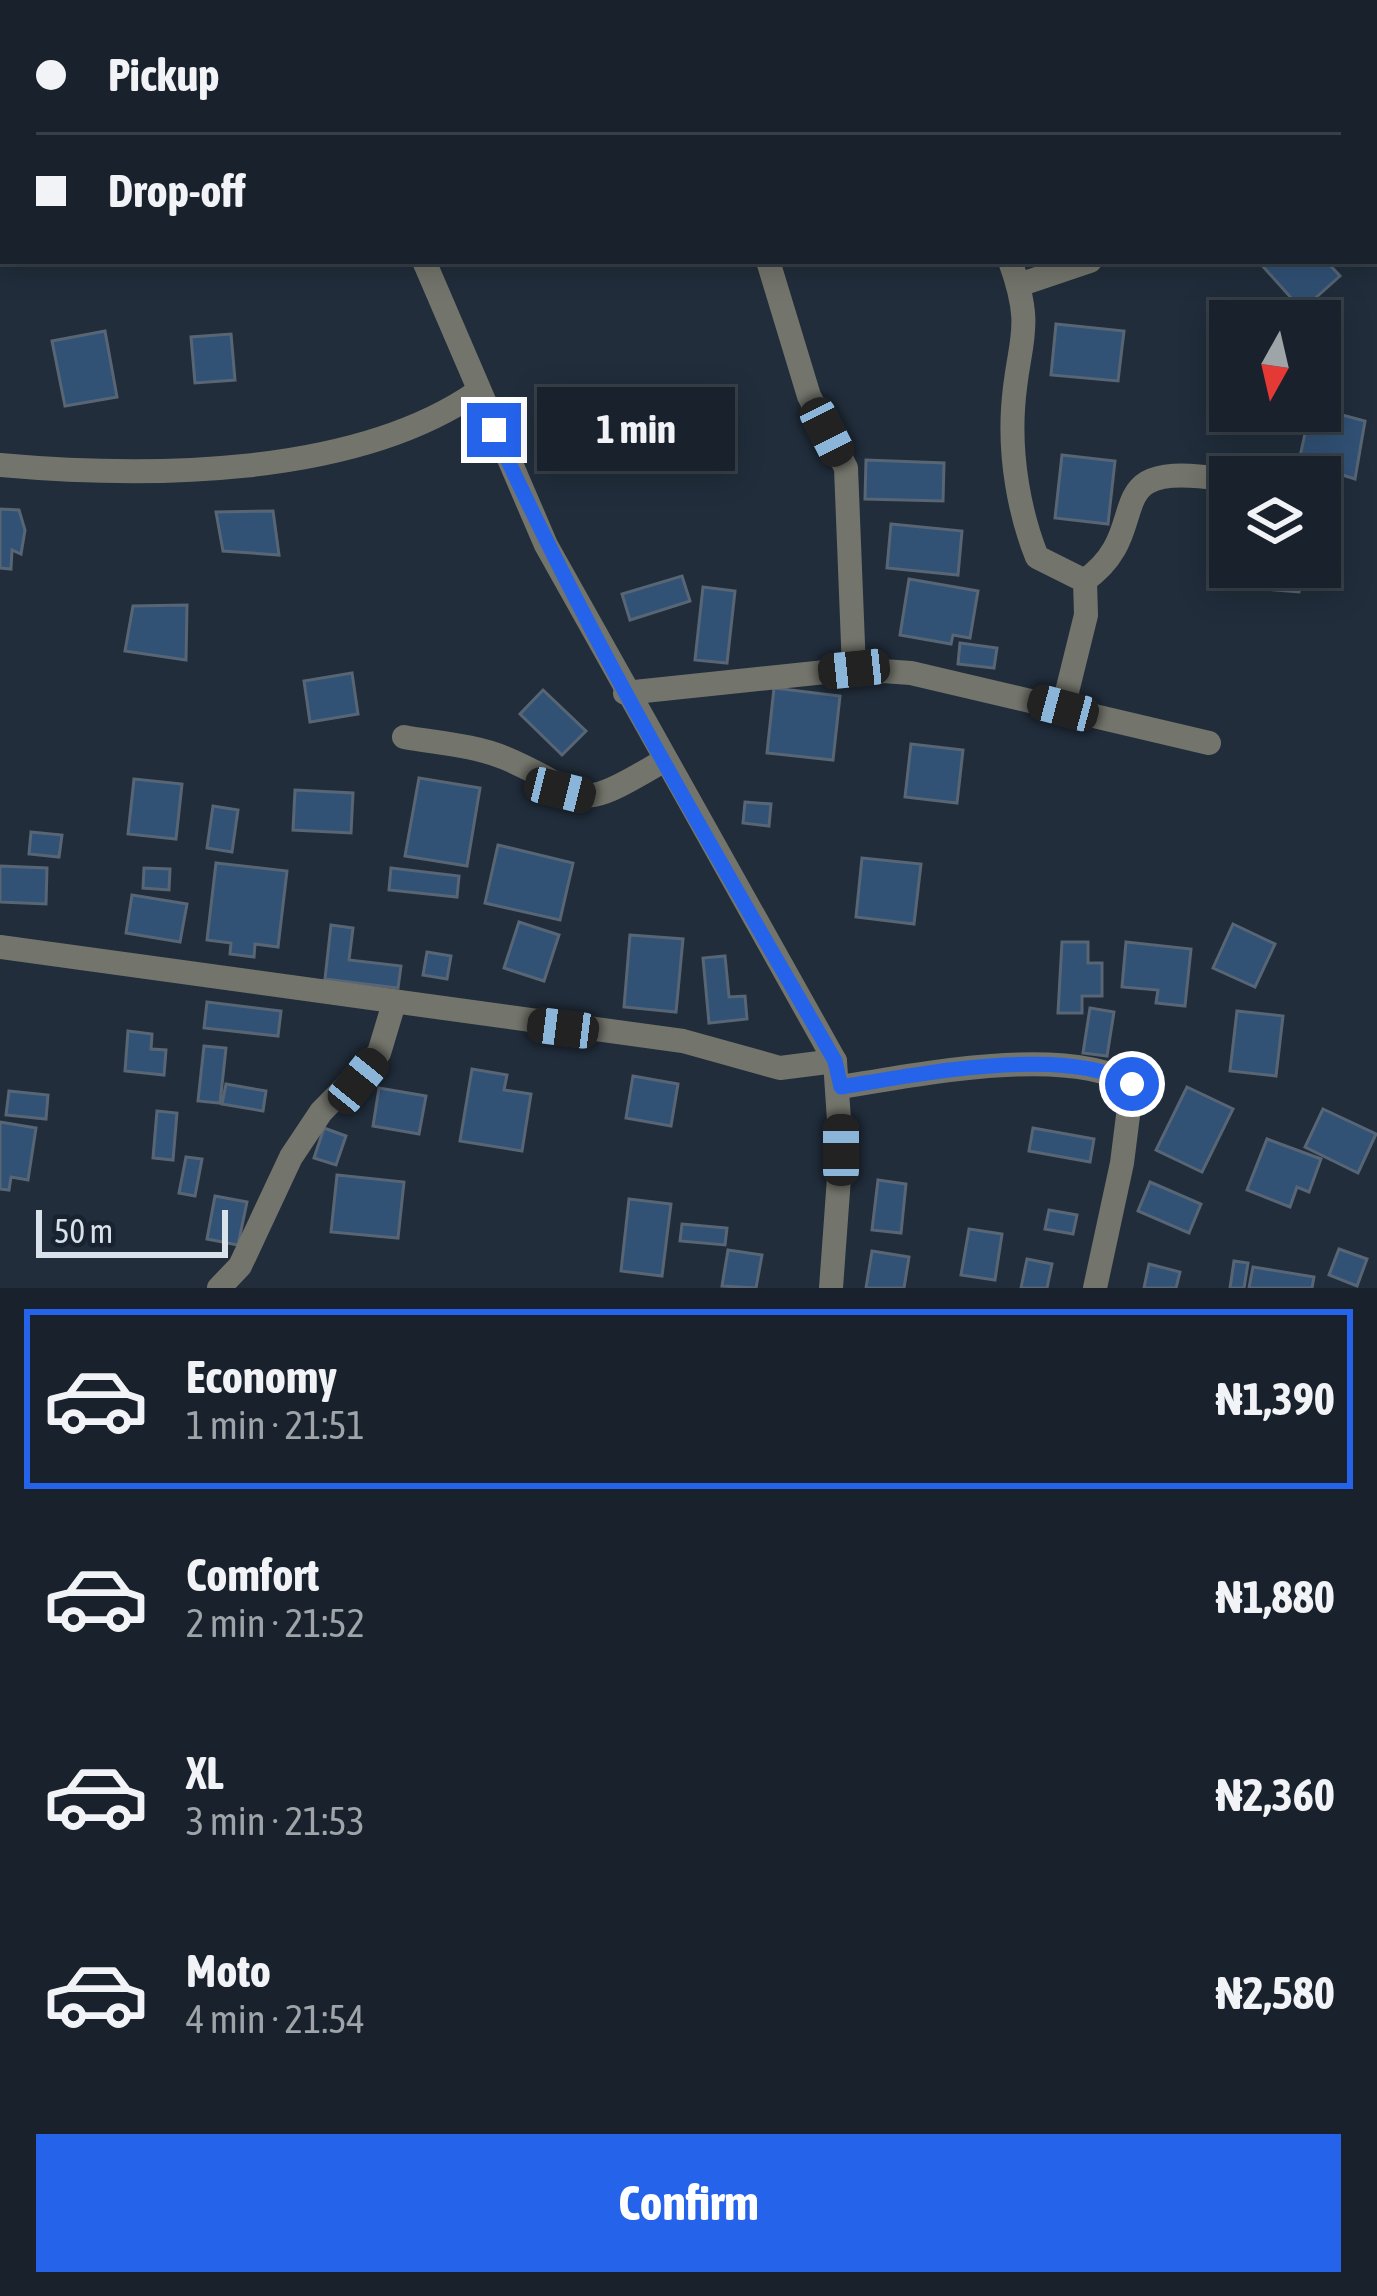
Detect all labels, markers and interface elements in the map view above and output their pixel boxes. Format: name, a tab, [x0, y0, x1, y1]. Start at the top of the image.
text: Pickup	[108, 49, 219, 101]
text: Drop-off	[108, 165, 246, 217]
north arrow	[1209, 300, 1341, 432]
map controls	[1209, 300, 1341, 588]
callout: 1 min	[536, 388, 734, 472]
car	[795, 392, 859, 472]
route end	[467, 403, 521, 457]
text: 1 min	[596, 407, 676, 451]
button: layers	[1209, 456, 1341, 588]
car	[816, 647, 892, 691]
car	[1024, 681, 1102, 735]
car	[521, 764, 599, 816]
car	[525, 1006, 601, 1050]
car	[321, 1042, 395, 1120]
route start	[1105, 1057, 1159, 1111]
car	[823, 1114, 859, 1186]
scale bar	[36, 1204, 228, 1257]
text: 50 m	[54, 1212, 113, 1250]
icon: car	[42, 1345, 150, 1453]
text: Economy	[186, 1351, 337, 1403]
text: ₦1,390	[1216, 1373, 1335, 1425]
text: 1 min · 21:51	[186, 1403, 365, 1447]
icon: car	[42, 1543, 150, 1651]
text: Comfort	[186, 1549, 319, 1601]
text: ₦1,880	[1216, 1571, 1335, 1623]
text: 2 min · 21:52	[186, 1601, 365, 1645]
icon: car	[42, 1741, 150, 1849]
text: XL	[186, 1747, 224, 1799]
text: ₦2,360	[1216, 1769, 1335, 1821]
text: 3 min · 21:53	[186, 1799, 365, 1843]
icon: car	[42, 1939, 150, 2047]
text: Moto	[186, 1945, 271, 1997]
text: ₦2,580	[1216, 1967, 1335, 2019]
text: 4 min · 21:54	[186, 1997, 365, 2041]
button: Confirm	[36, 2134, 1341, 2272]

